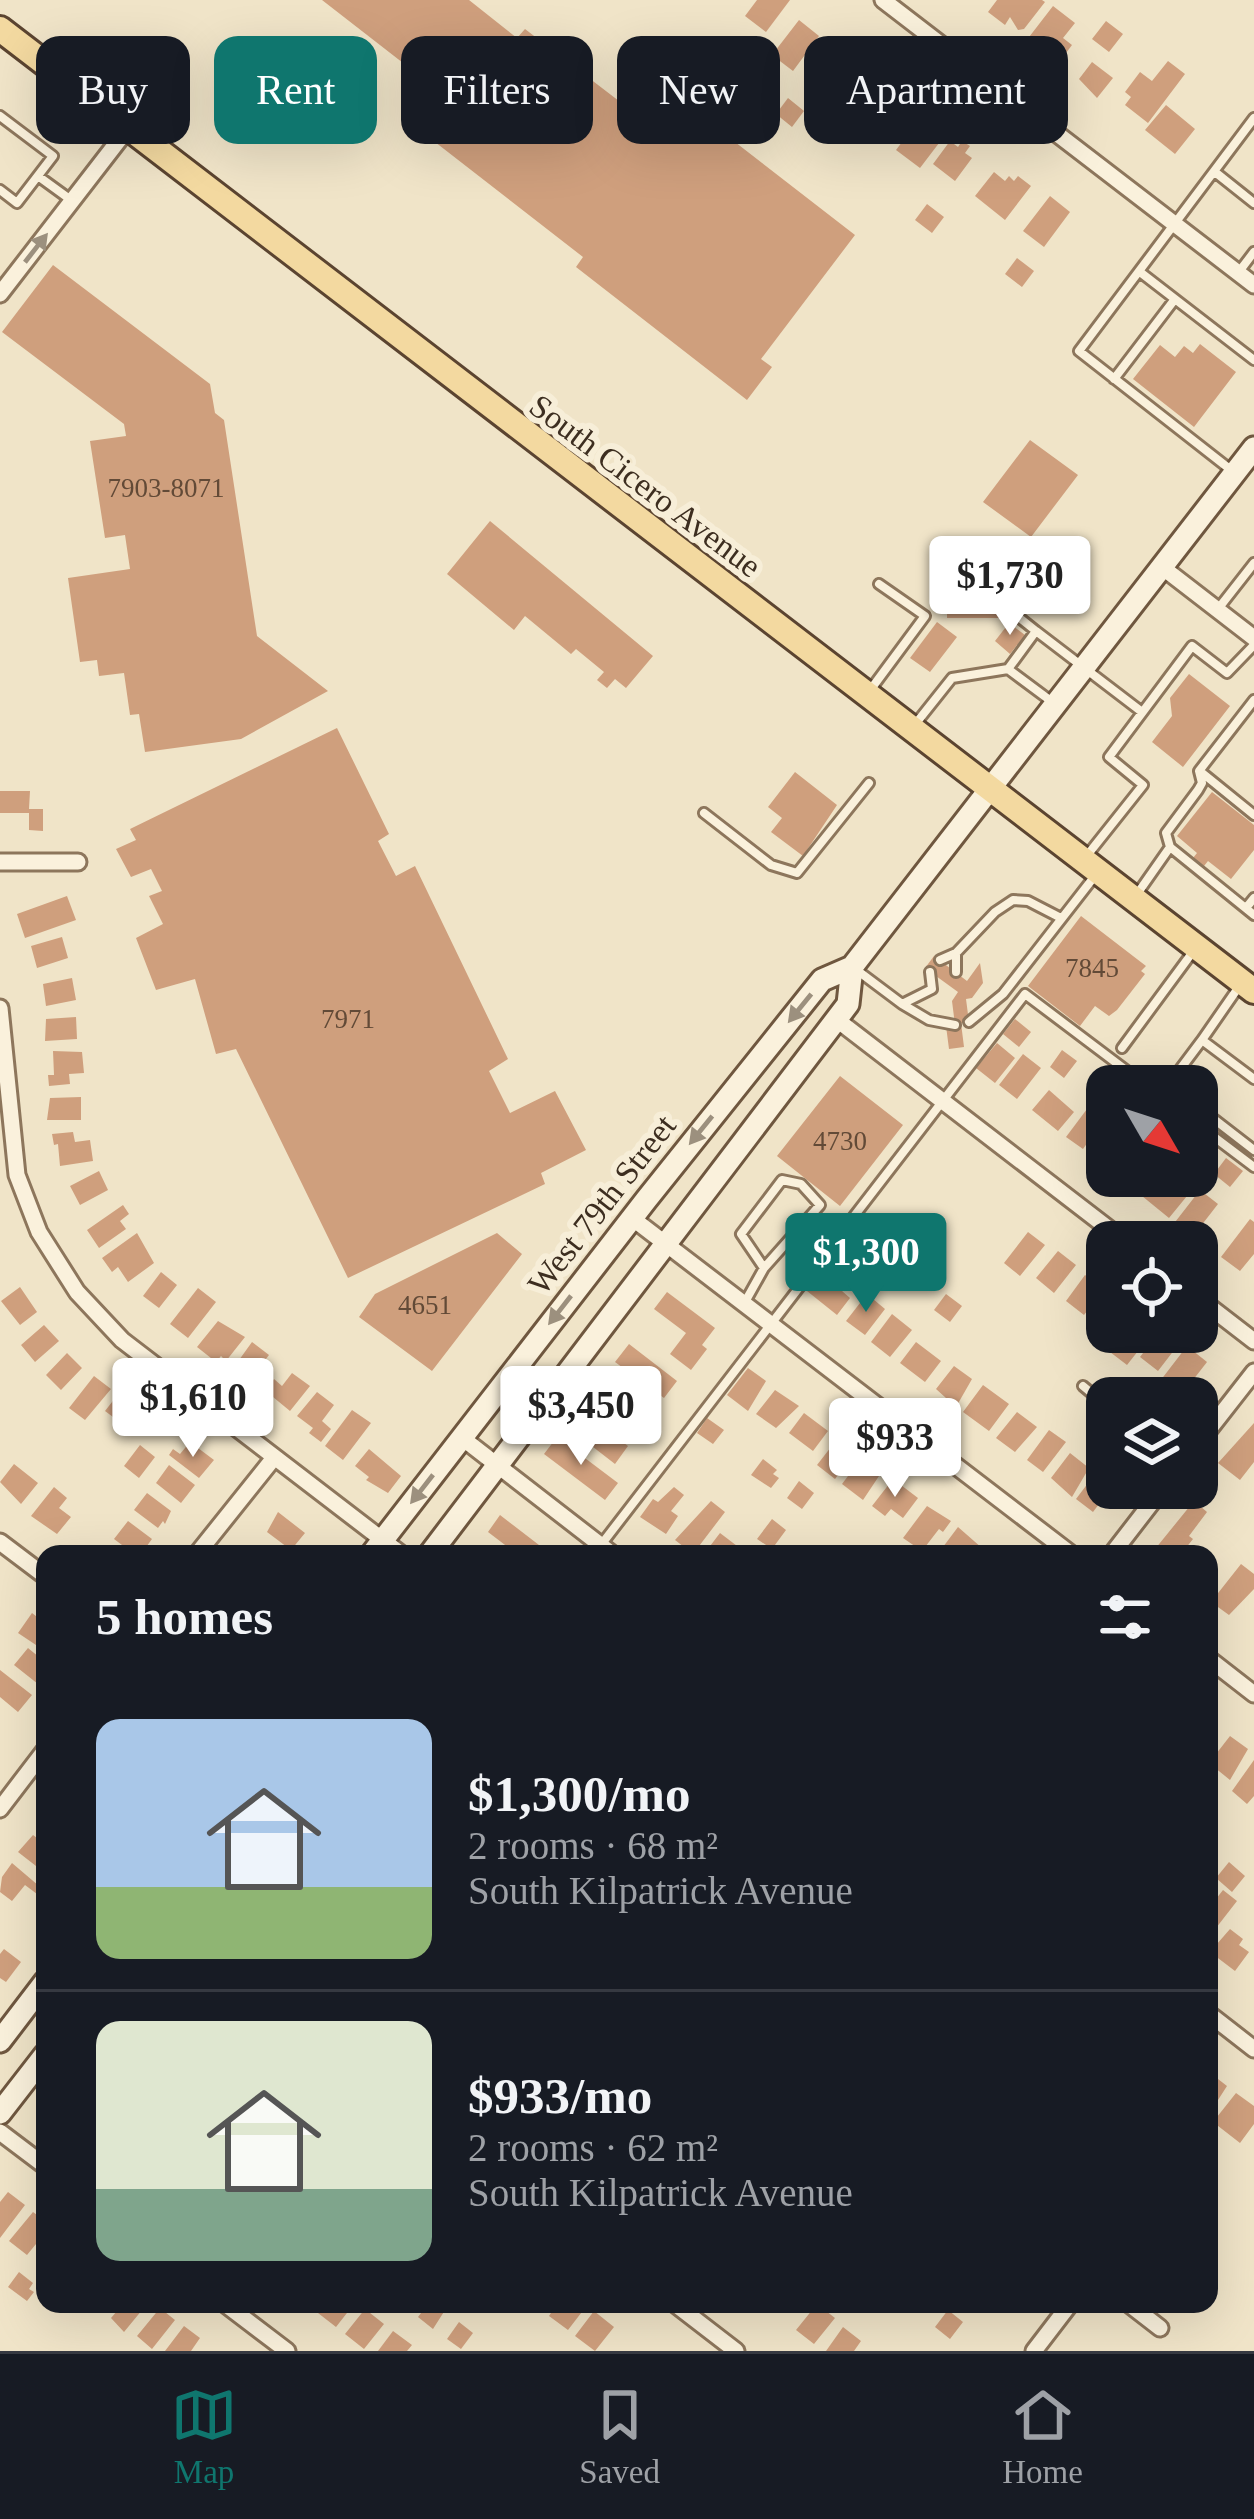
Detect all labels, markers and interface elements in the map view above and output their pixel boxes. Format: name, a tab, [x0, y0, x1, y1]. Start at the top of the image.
chip: Buy	[36, 36, 190, 144]
chip: Rent	[214, 36, 377, 144]
chip: Filters	[401, 36, 593, 144]
chip: New	[617, 36, 780, 144]
chip: Apartment	[804, 36, 1068, 144]
one-way arrow	[23, 232, 48, 263]
street label: South Cicero Avenue	[523, 387, 768, 584]
house number: 7903-8071	[108, 473, 225, 503]
pin: $1,730	[912, 536, 1108, 638]
text: $1,730	[956, 553, 1064, 596]
house number: 7845	[1065, 953, 1119, 983]
one-way arrow	[788, 993, 813, 1024]
house number: 7971	[321, 1004, 375, 1034]
north arrow	[1086, 1065, 1218, 1197]
map controls	[1086, 1065, 1218, 1509]
street label: West 79th Street	[521, 1108, 683, 1301]
one-way arrow	[689, 1115, 714, 1146]
house number: 4730	[813, 1126, 867, 1156]
pin: $1,300	[768, 1213, 964, 1315]
button: locate	[1086, 1221, 1218, 1353]
text: $1,300	[812, 1230, 920, 1273]
house number: 4651	[398, 1290, 452, 1320]
one-way arrow	[548, 1295, 573, 1326]
pin: $1,610	[95, 1358, 291, 1460]
pin: $3,450	[483, 1366, 679, 1468]
text: $1,610	[139, 1375, 247, 1418]
button: layers	[1086, 1377, 1218, 1509]
text: $3,450	[527, 1383, 635, 1426]
pin: $933	[824, 1398, 966, 1500]
text: $933	[856, 1415, 934, 1458]
one-way arrow	[410, 1473, 435, 1504]
icon: filters	[1092, 1584, 1158, 1650]
text: 5 homes	[96, 1589, 273, 1645]
text: $1,300/mo	[468, 1766, 690, 1822]
icon: home	[192, 1767, 336, 1911]
text: 2 rooms · 68 m²	[468, 1824, 718, 1867]
text: South Kilpatrick Avenue	[468, 1869, 853, 1912]
text: $933/mo	[468, 2068, 652, 2124]
icon: home	[192, 2069, 336, 2213]
text: 2 rooms · 62 m²	[468, 2126, 718, 2169]
text: South Kilpatrick Avenue	[468, 2171, 853, 2214]
tab: Map	[171, 2382, 237, 2491]
tab: Saved	[579, 2382, 660, 2491]
tab: Home	[1002, 2382, 1083, 2491]

